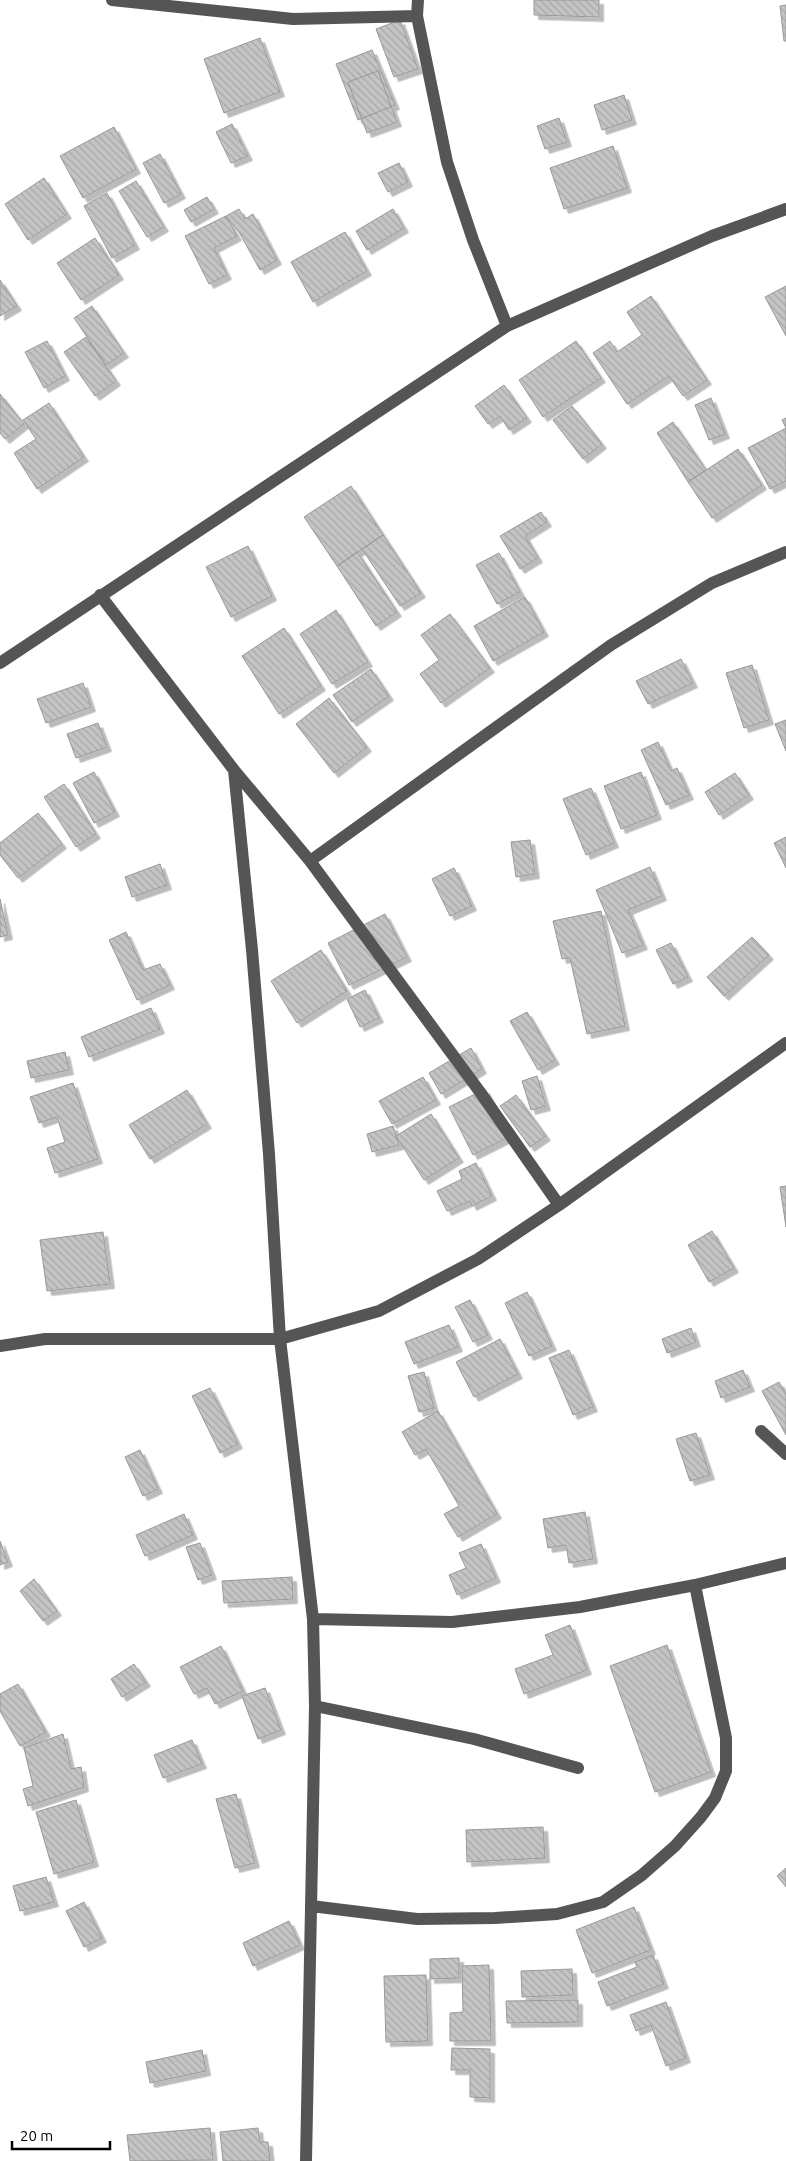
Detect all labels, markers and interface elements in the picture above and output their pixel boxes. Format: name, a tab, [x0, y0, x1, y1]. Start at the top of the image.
scale bar	[12, 2118, 110, 2150]
text: 20 m	[20, 2127, 53, 2144]

